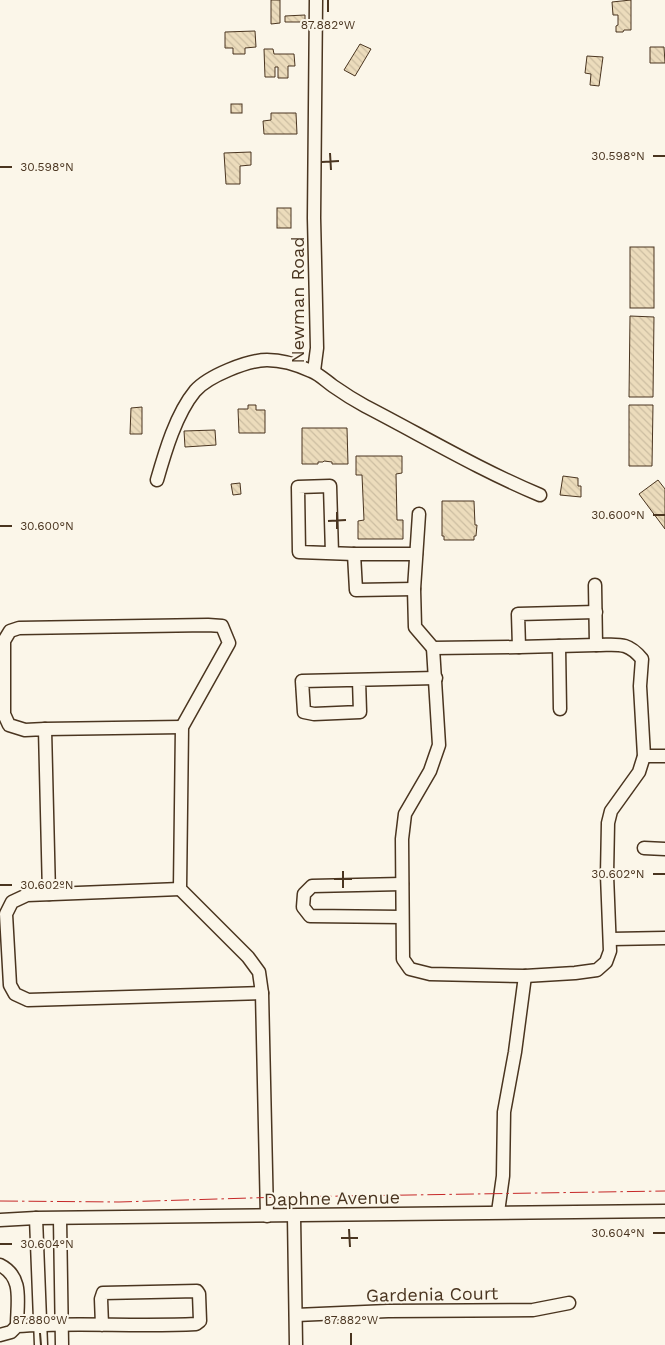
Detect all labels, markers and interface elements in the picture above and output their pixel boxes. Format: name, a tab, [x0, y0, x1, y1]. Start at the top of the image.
text: 87.882°W	[301, 18, 356, 32]
text: 30.598°N	[591, 149, 645, 163]
text: 30.598°N	[20, 160, 74, 174]
street label: Newman Road	[287, 237, 308, 363]
text: 30.600°N	[591, 508, 645, 522]
text: 30.600°N	[20, 519, 74, 533]
text: 30.602°N	[591, 867, 645, 881]
text: 30.602°N	[20, 878, 74, 892]
street label: Daphne Avenue	[264, 1186, 400, 1210]
text: 30.604°N	[591, 1226, 645, 1240]
text: 30.604°N	[20, 1237, 74, 1251]
street label: Gardenia Court	[366, 1282, 499, 1306]
text: 87.880°W	[13, 1313, 68, 1327]
text: 87.882°W	[324, 1313, 379, 1327]

